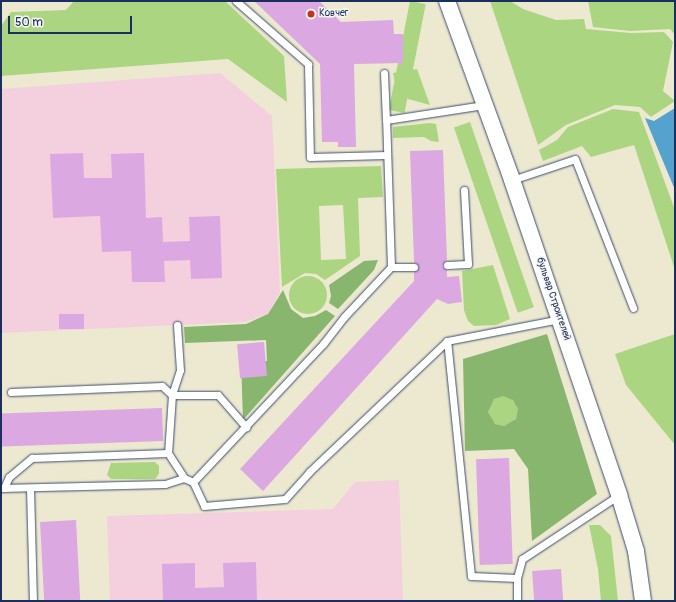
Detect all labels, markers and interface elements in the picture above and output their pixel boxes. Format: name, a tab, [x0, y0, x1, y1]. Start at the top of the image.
scale bar	[10, 8, 134, 34]
place label: Ковчег	[319, 8, 348, 20]
marker: Ковчег	[306, 9, 316, 19]
text: 50 m	[15, 15, 43, 30]
street label: бульвар Строителей	[533, 256, 573, 342]

